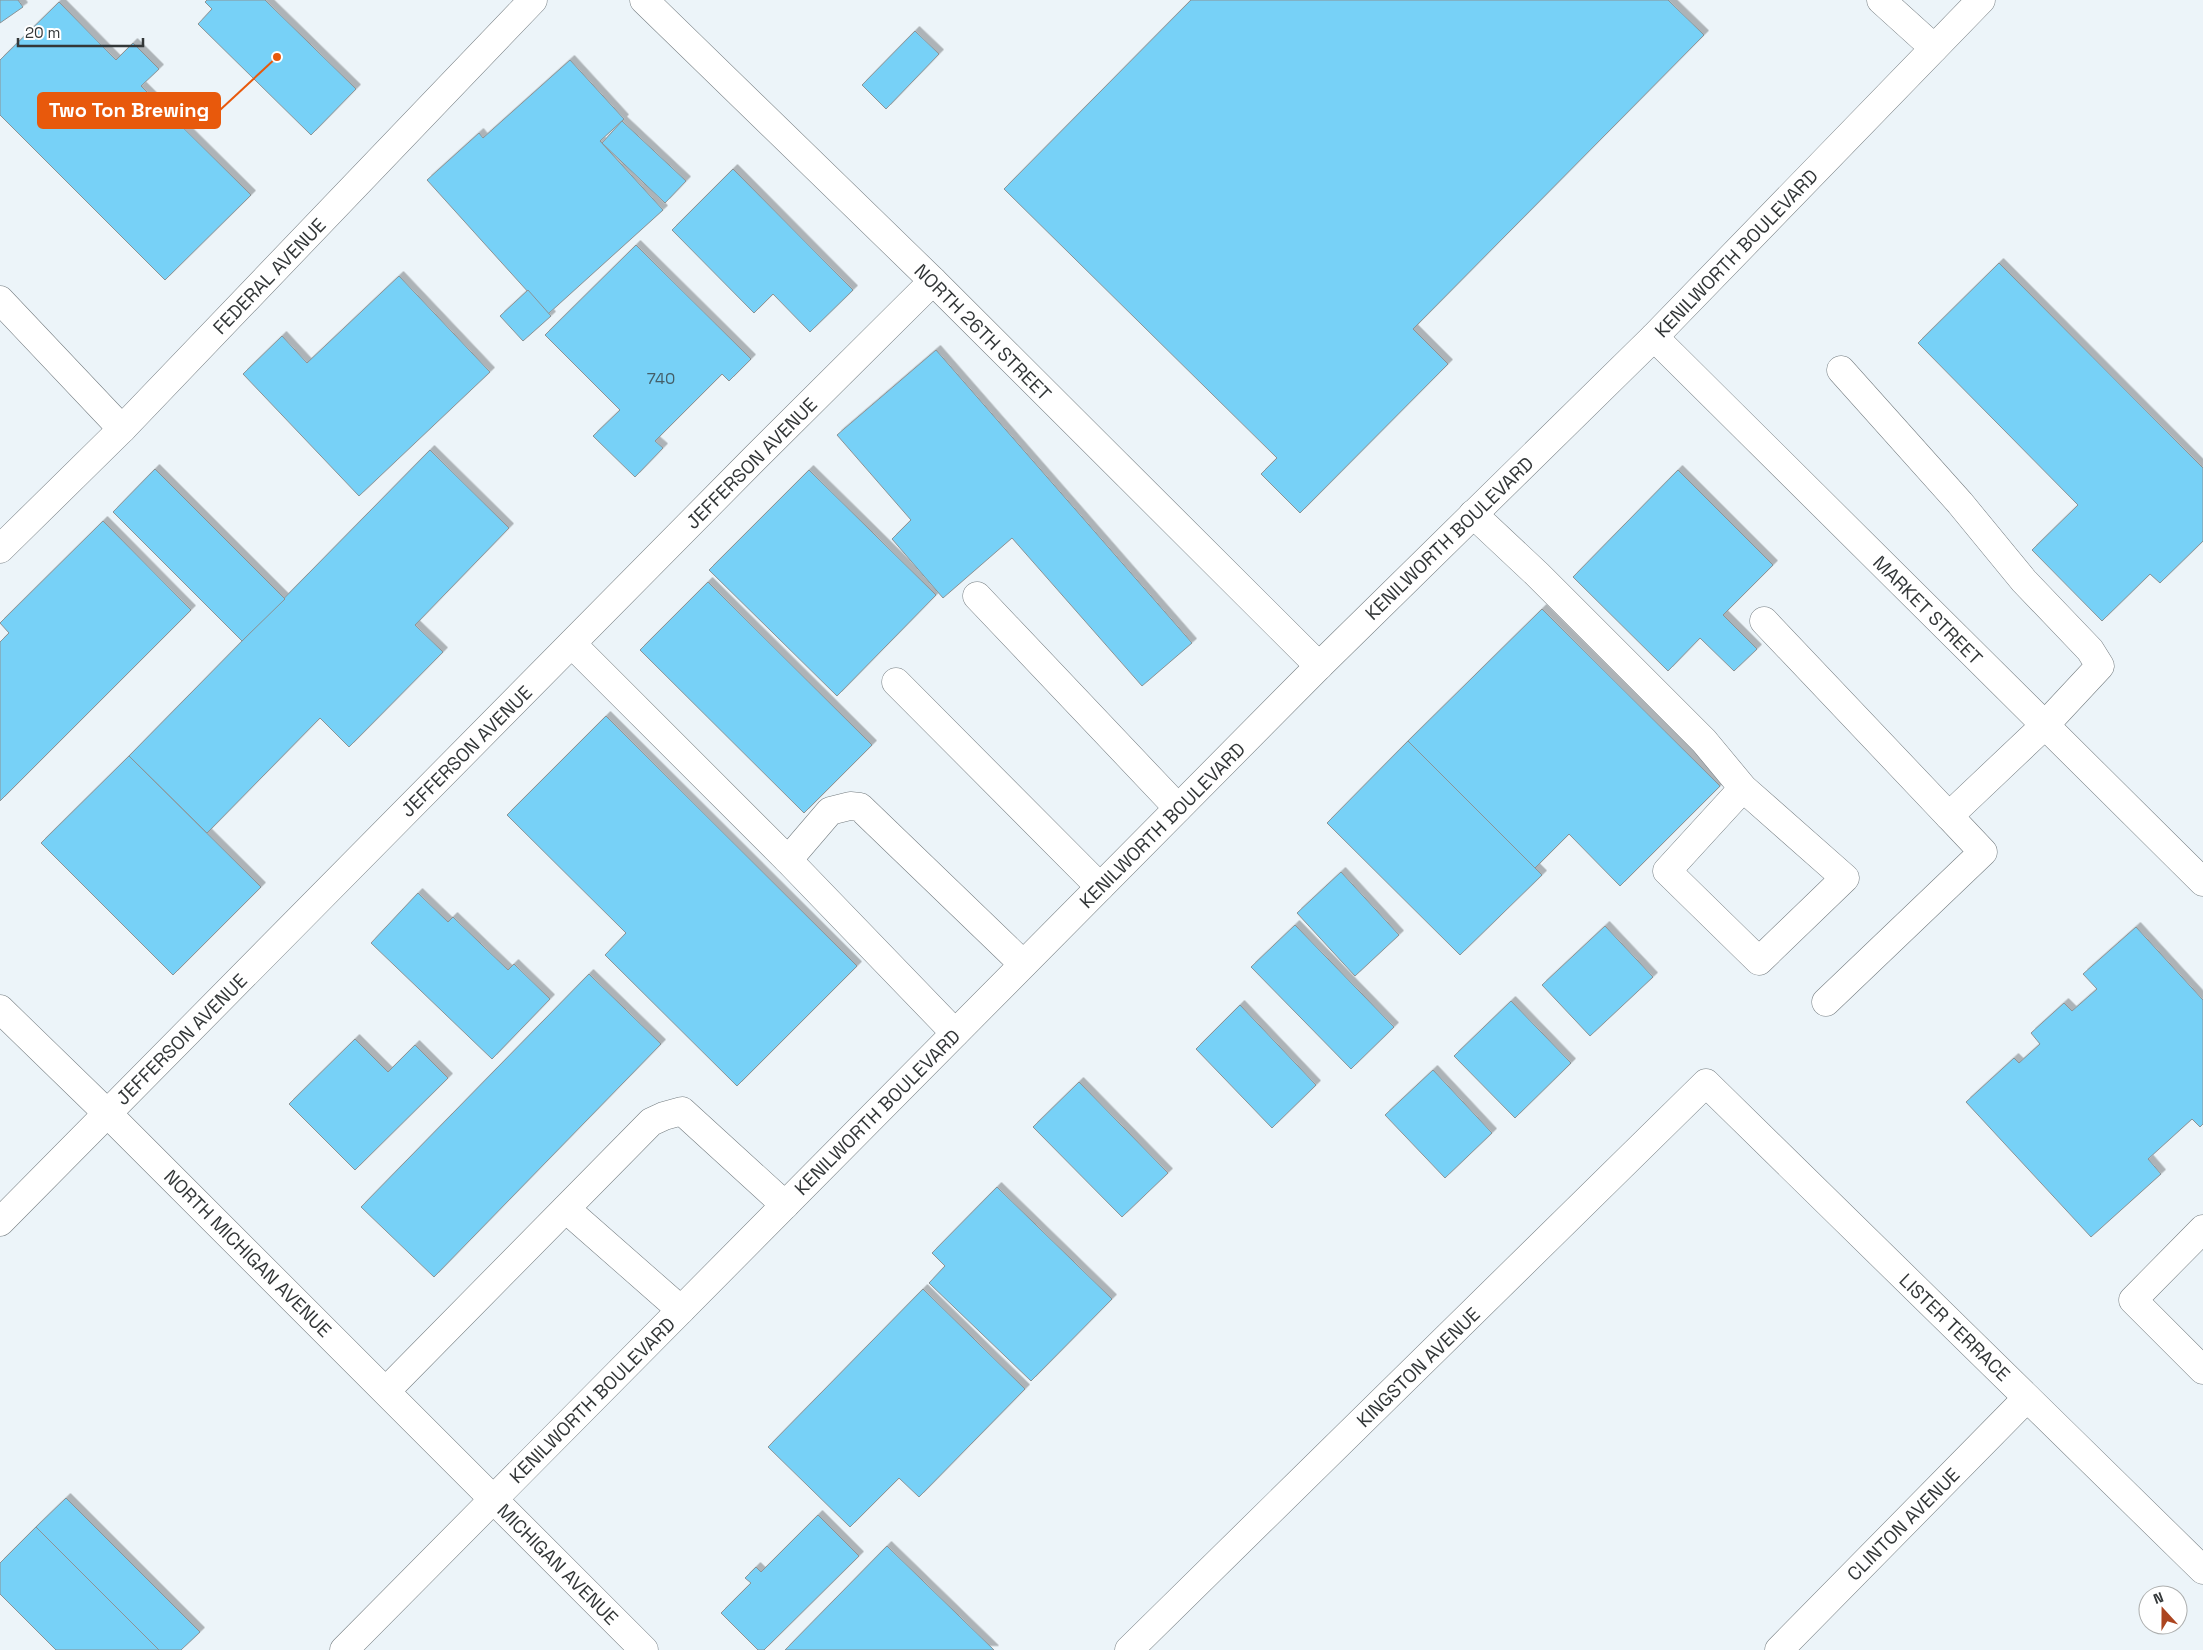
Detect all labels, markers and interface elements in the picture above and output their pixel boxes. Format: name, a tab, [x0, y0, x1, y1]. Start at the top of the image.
scale bar	[18, 15, 142, 47]
text: 20 m	[25, 23, 60, 42]
callout: Two Ton Brewing	[38, 93, 220, 128]
text: Two Ton Brewing	[49, 97, 209, 123]
street label: KENILWORTH BOULEVARD	[1649, 164, 1824, 343]
street label: FEDERAL AVENUE	[208, 213, 331, 340]
street label: NORTH 26TH STREET	[909, 258, 1057, 406]
house number: 740	[647, 368, 675, 389]
street label: JEFFERSON AVENUE	[680, 392, 822, 534]
street label: KENILWORTH BOULEVARD	[1360, 451, 1539, 626]
street label: MARKET STREET	[1868, 550, 1988, 670]
street label: JEFFERSON AVENUE	[395, 680, 537, 822]
street label: KENILWORTH BOULEVARD	[1074, 737, 1251, 914]
street label: JEFFERSON AVENUE	[110, 968, 252, 1110]
street label: KENILWORTH BOULEVARD	[789, 1024, 966, 1201]
street label: NORTH MICHIGAN AVENUE	[158, 1164, 337, 1343]
street label: LISTER TERRACE	[1894, 1268, 2015, 1387]
street label: KINGSTON AVENUE	[1351, 1302, 1485, 1433]
street label: KENILWORTH BOULEVARD	[504, 1312, 681, 1489]
street label: CLINTON AVENUE	[1842, 1463, 1965, 1586]
street label: MICHIGAN AVENUE	[492, 1498, 624, 1630]
north arrow	[2138, 1585, 2188, 1635]
text: N	[2151, 1588, 2166, 1608]

